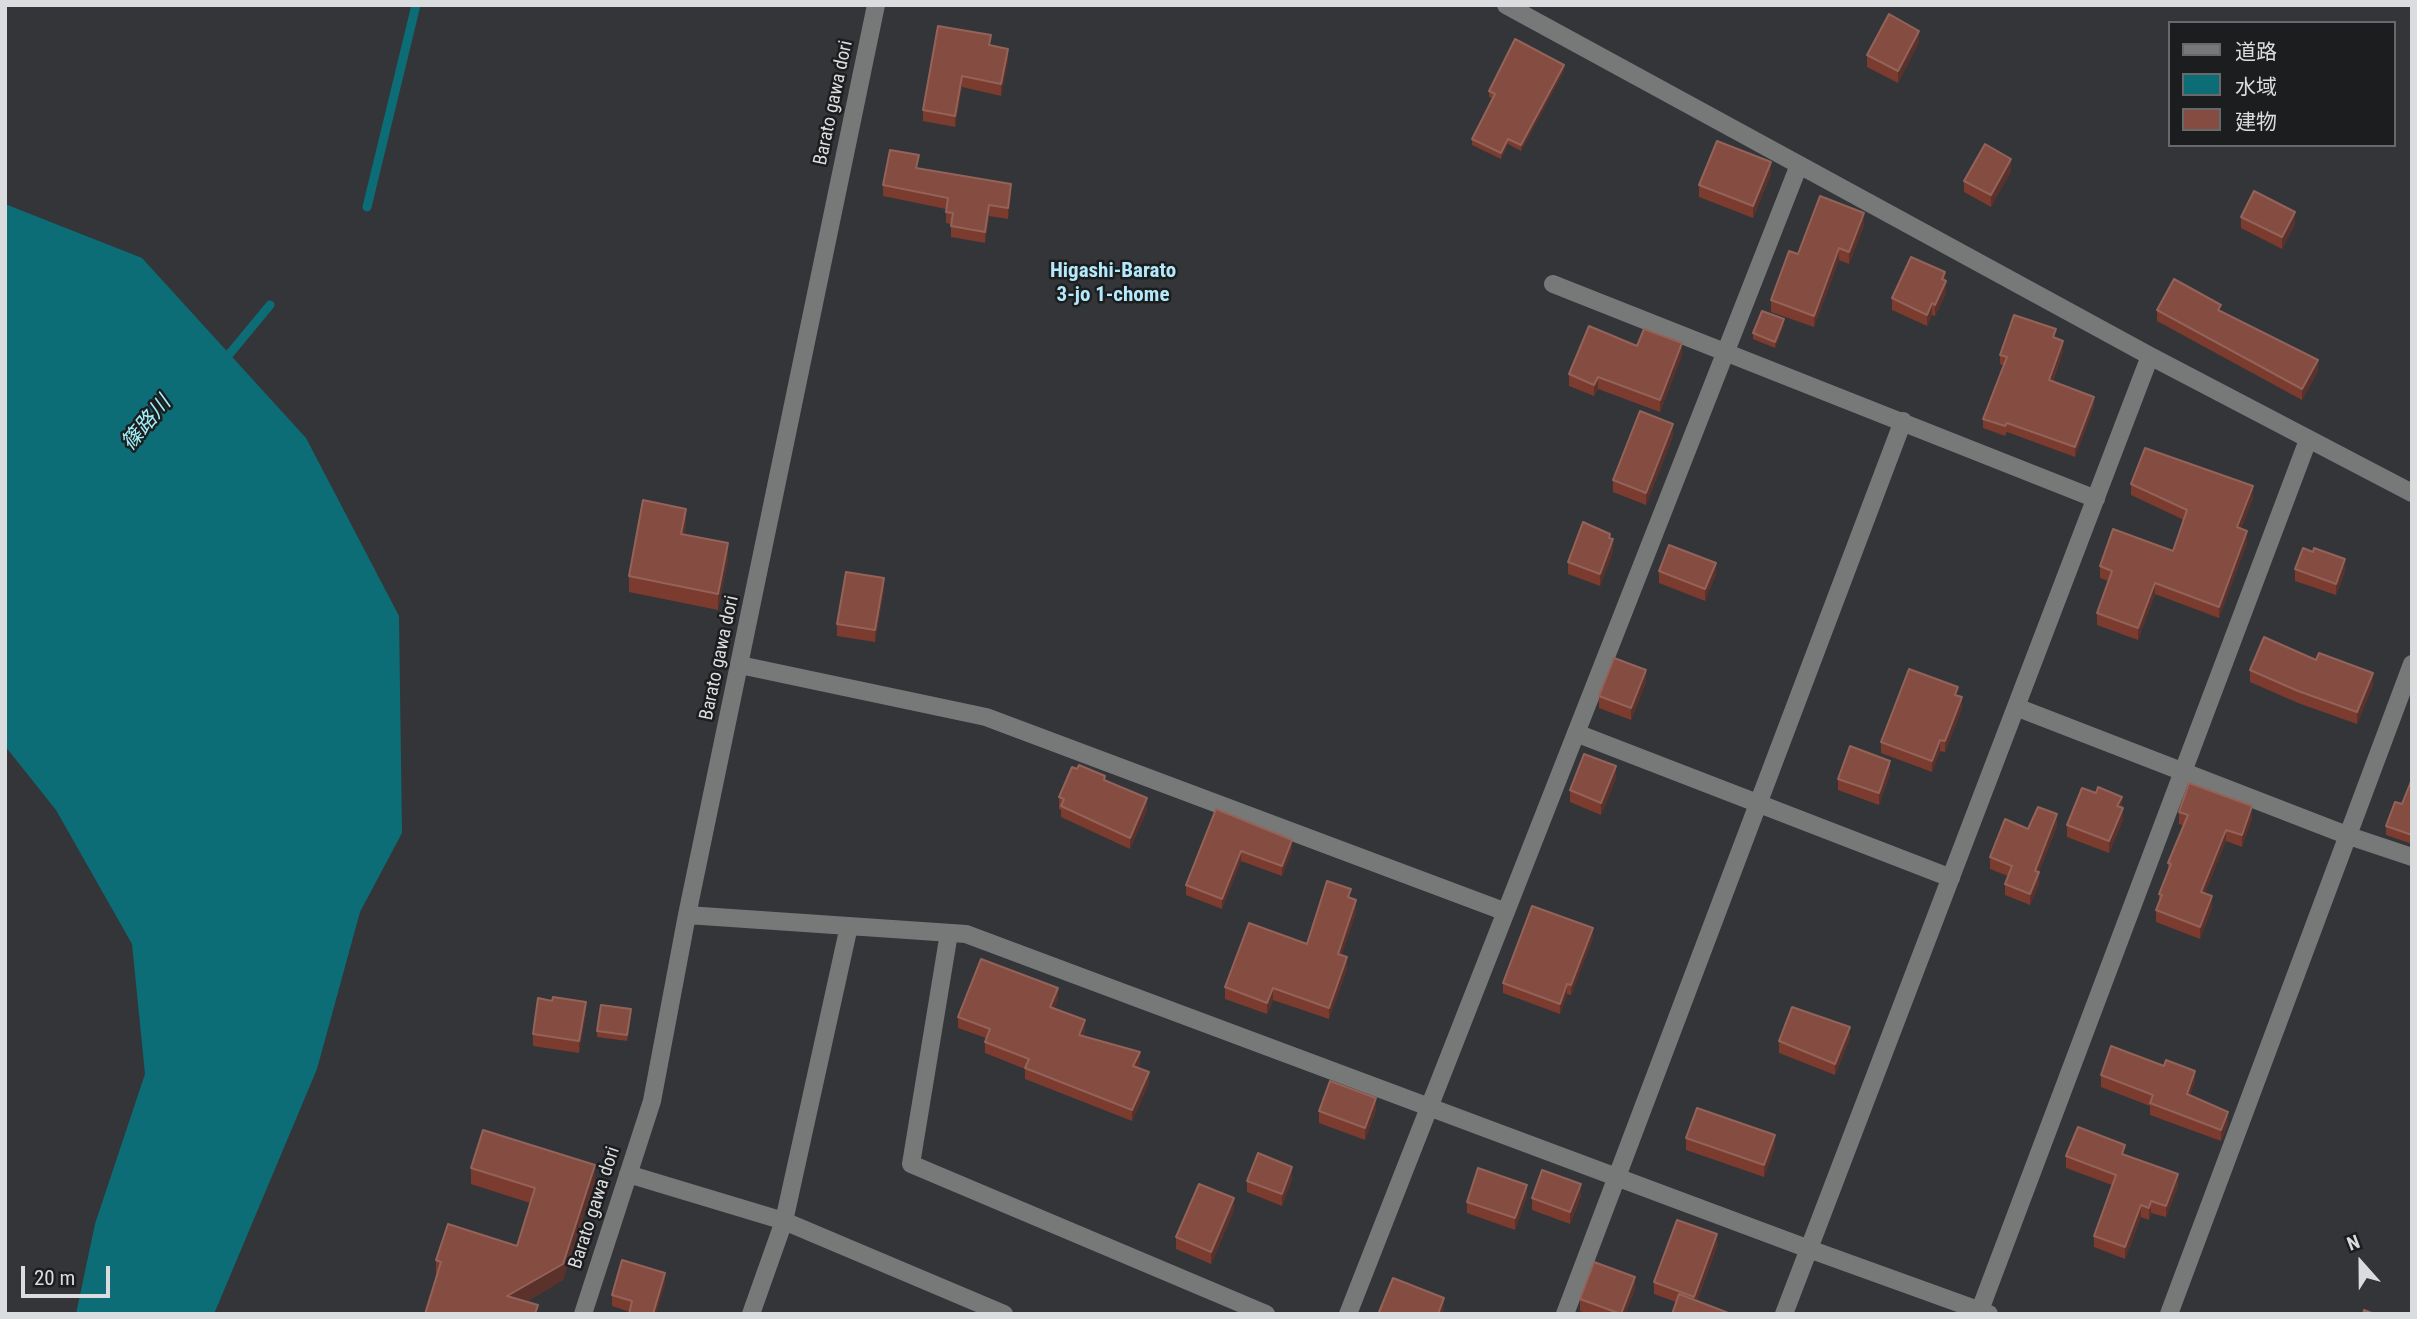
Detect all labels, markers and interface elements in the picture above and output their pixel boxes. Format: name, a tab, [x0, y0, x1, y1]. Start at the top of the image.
legend	[2168, 21, 2396, 147]
street label: Barato gawa dori	[810, 39, 858, 167]
text: 道路	[2235, 40, 2277, 64]
text: 水域	[2235, 75, 2277, 99]
text: 建物	[2235, 110, 2277, 134]
district label: Higashi-Barato 3-jo 1-chome	[1050, 259, 1176, 309]
water label: 篠路川	[117, 392, 177, 456]
street label: Barato gawa dori	[696, 594, 744, 722]
street label: Barato gawa dori	[565, 1144, 625, 1272]
north arrow	[2326, 1228, 2396, 1298]
text: N	[2344, 1230, 2363, 1256]
scale bar	[24, 1252, 114, 1296]
text: 20 m	[34, 1266, 75, 1290]

